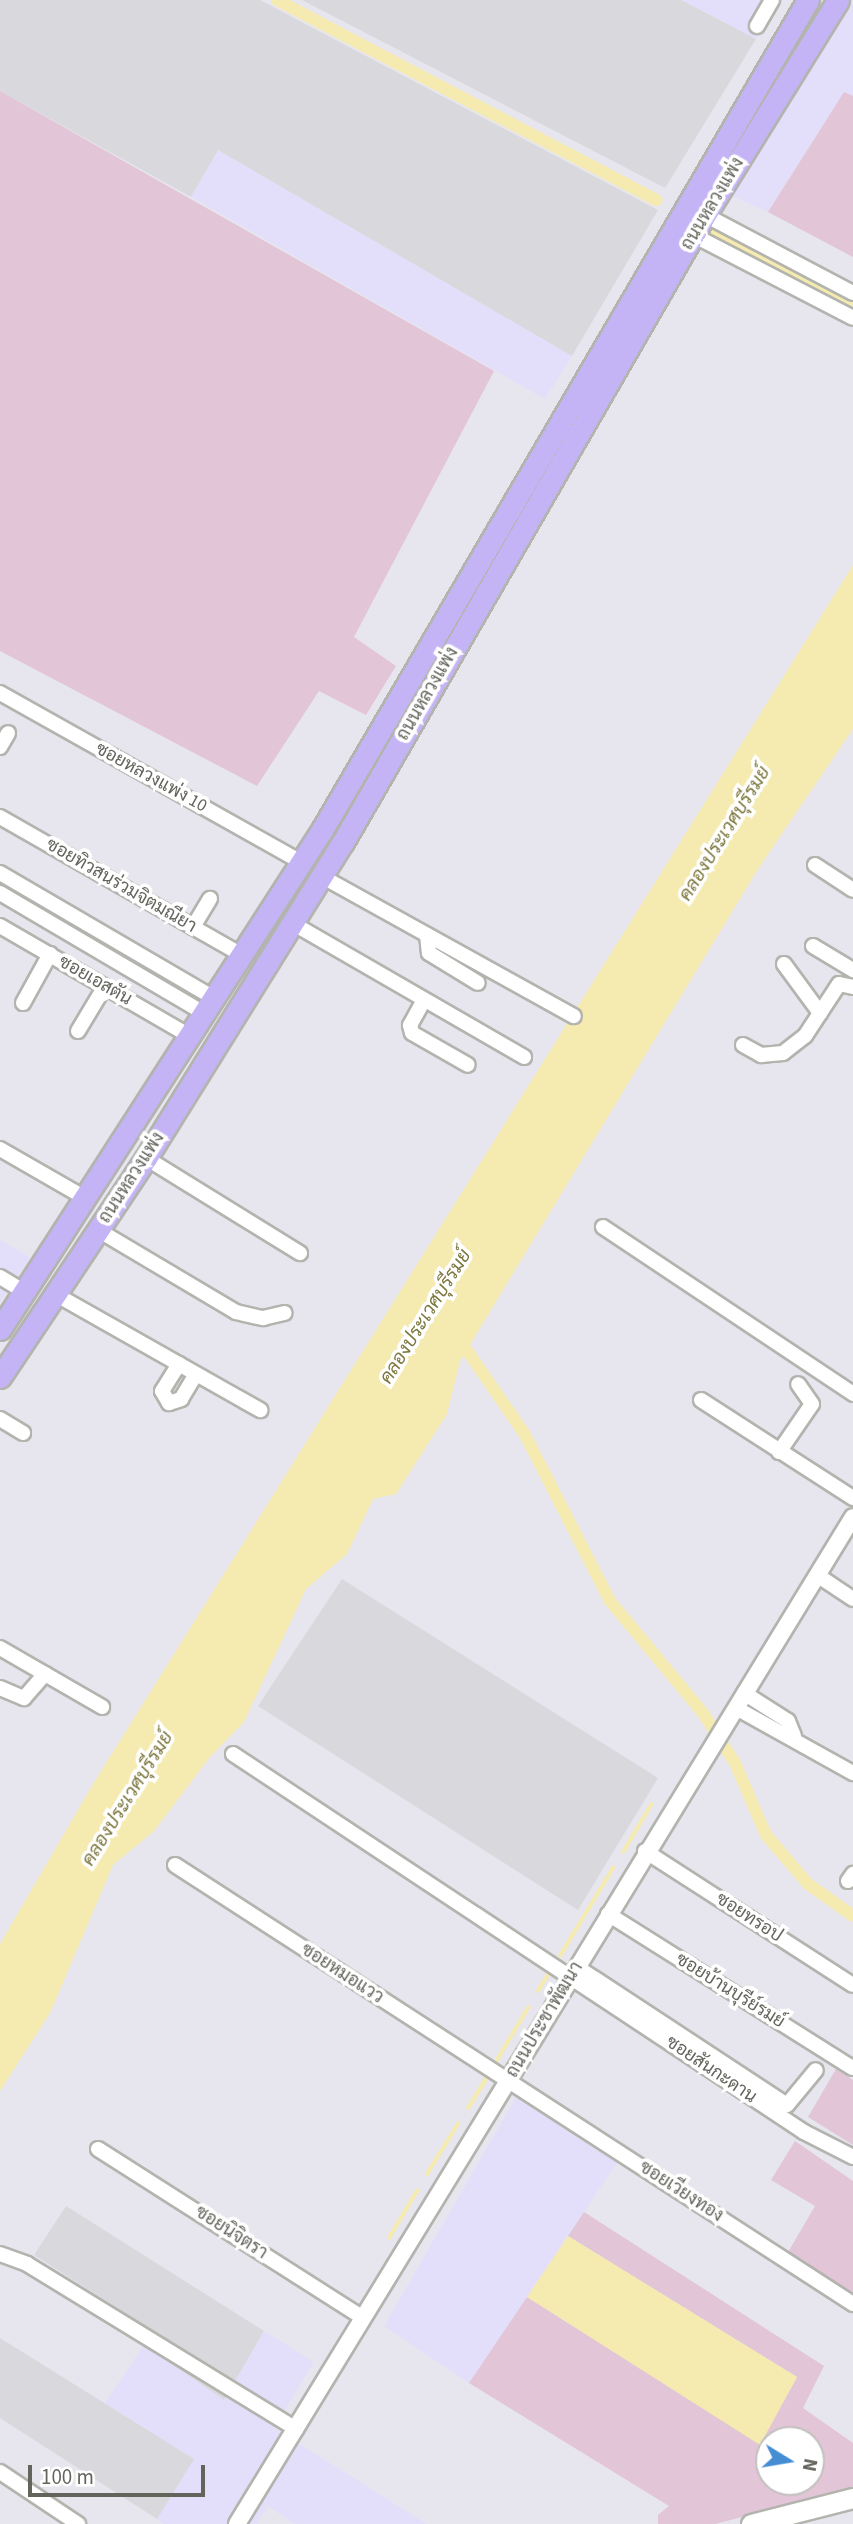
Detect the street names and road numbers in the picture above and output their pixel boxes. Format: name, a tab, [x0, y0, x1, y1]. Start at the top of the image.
street label: ถนนหลวงแพ่ง	[677, 154, 749, 254]
street label: ถนนหลวงแพ่ง	[393, 643, 463, 745]
street label: ซอยหลวงแพ่ง 10	[91, 738, 211, 818]
street label: ซอยทิวสนร่วมจิตมณียา	[42, 834, 200, 938]
street label: ซอยเอสตัน	[55, 951, 135, 1011]
street label: ถนนหลวงแพ่ง	[95, 1128, 169, 1228]
street label: ซอยทรอป	[712, 1889, 786, 1947]
street label: ซอยหมอแวว	[297, 1939, 387, 2009]
street label: ซอยบ้านบุรีย์รมย์	[672, 1949, 788, 2033]
street label: ถนนประชาพัฒนา	[502, 1958, 588, 2082]
street label: ซอยสันกะดาน	[662, 2032, 760, 2108]
street label: ซอยเวียงทอง	[635, 2157, 727, 2227]
street label: ซอยนิจิตรา	[191, 2202, 271, 2264]

